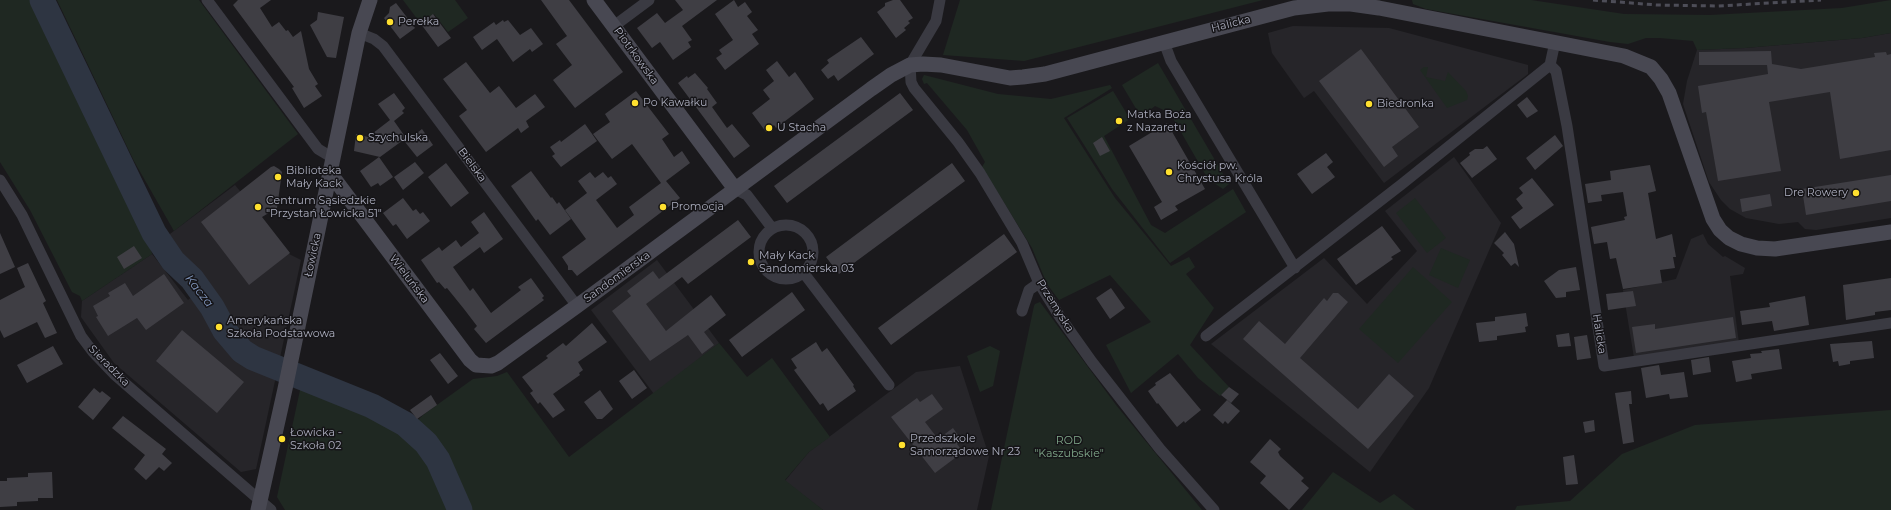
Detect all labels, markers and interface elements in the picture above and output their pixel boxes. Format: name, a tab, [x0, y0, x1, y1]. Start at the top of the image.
street label: Halicka	[1210, 13, 1252, 35]
place label: Perełka	[398, 15, 439, 29]
marker: Perełka	[385, 17, 395, 27]
street label: Piotrkowska	[611, 25, 661, 87]
place label: Po Kawałku	[643, 96, 707, 110]
place label: Biedronka	[1377, 97, 1434, 111]
marker: Po Kawałku	[630, 98, 640, 108]
marker: Biedronka	[1364, 99, 1374, 109]
place label: Matka Boża z Nazaretu	[1127, 108, 1192, 134]
marker: Matka Boża z Nazaretu	[1114, 116, 1124, 126]
place label: U Stacha	[777, 121, 826, 135]
marker: U Stacha	[764, 123, 774, 133]
place label: Szychulska	[368, 131, 428, 145]
marker: Szychulska	[355, 133, 365, 143]
street label: Bielska	[455, 145, 489, 185]
place label: Kościół pw. Chrystusa Króla	[1177, 159, 1263, 185]
place label: Biblioteka Mały Kack	[286, 164, 342, 190]
marker: Kościół pw. Chrystusa Króla	[1164, 167, 1174, 177]
marker: Biblioteka Mały Kack	[273, 172, 283, 182]
place label: Dre Rowery	[1784, 186, 1848, 200]
marker: Dre Rowery	[1851, 188, 1861, 198]
place label: Centrum Sąsiedzkie "Przystań Łowicka 51"	[266, 194, 382, 220]
place label: Promocja	[671, 200, 724, 214]
marker: Centrum Sąsiedzkie "Przystań Łowicka 51"	[253, 202, 263, 212]
marker: Promocja	[658, 202, 668, 212]
street label: Łowicka	[302, 232, 324, 278]
street label: Sandomierska	[581, 248, 653, 306]
place label: Mały Kack Sandomierska 03	[759, 249, 854, 275]
street label: Wieluńska	[386, 252, 432, 306]
marker: Mały Kack Sandomierska 03	[746, 257, 756, 267]
water label: Kacza	[182, 272, 216, 310]
street label: Przemyska	[1034, 277, 1076, 335]
street label: Halicka	[1589, 313, 1609, 355]
place label: Amerykańska Szkoła Podstawowa	[227, 314, 335, 340]
marker: Amerykańska Szkoła Podstawowa	[214, 322, 224, 332]
street label: Sieradzka	[86, 343, 132, 389]
place label: Łowicka - Szkoła 02	[290, 426, 342, 452]
place label: Przedszkole Samorządowe Nr 23	[910, 432, 1020, 458]
marker: Łowicka - Szkoła 02	[277, 434, 287, 444]
park label: ROD "Kaszubskie"	[1034, 434, 1104, 460]
marker: Przedszkole Samorządowe Nr 23	[897, 440, 907, 450]

